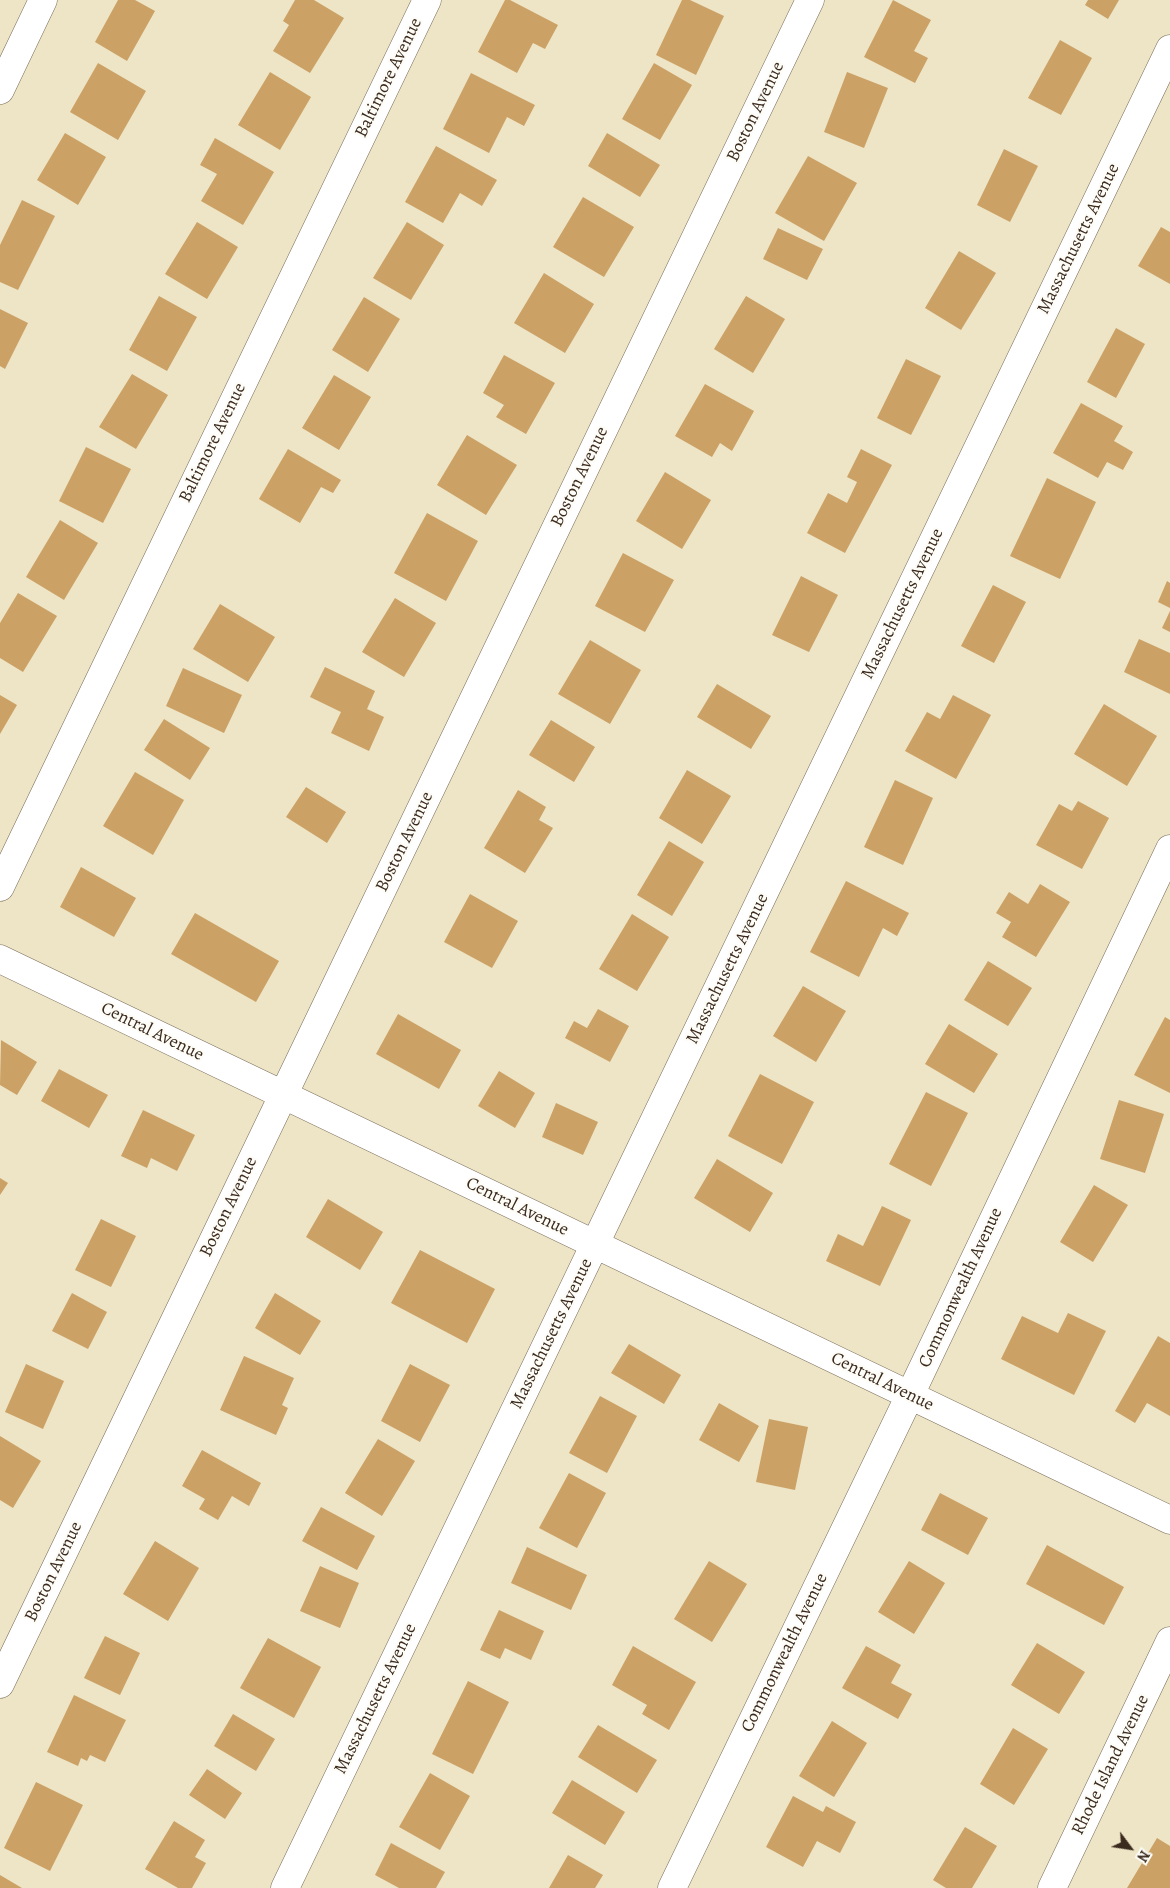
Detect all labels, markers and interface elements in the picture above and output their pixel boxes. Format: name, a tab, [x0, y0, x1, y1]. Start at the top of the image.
street label: Baltimore Avenue	[351, 15, 427, 141]
street label: Boston Avenue	[722, 58, 790, 166]
street label: Massachusetts Avenue	[1033, 160, 1125, 318]
street label: Baltimore Avenue	[175, 380, 251, 506]
street label: Boston Avenue	[546, 423, 614, 531]
street label: Massachusetts Avenue	[857, 525, 949, 683]
street label: Boston Avenue	[371, 788, 439, 896]
street label: Massachusetts Avenue	[682, 890, 774, 1048]
street label: Central Avenue	[97, 998, 207, 1066]
street label: Boston Avenue	[195, 1153, 263, 1261]
street label: Central Avenue	[462, 1173, 572, 1241]
street label: Commonwealth Avenue	[914, 1204, 1008, 1372]
street label: Massachusetts Avenue	[506, 1255, 598, 1413]
street label: Central Avenue	[827, 1348, 937, 1416]
street label: Boston Avenue	[20, 1518, 88, 1626]
street label: Commonwealth Avenue	[737, 1570, 833, 1736]
street label: Massachusetts Avenue	[330, 1620, 422, 1778]
street label: Rhode Island Avenue	[1068, 1691, 1154, 1839]
north arrow	[1105, 1823, 1155, 1873]
text: N	[1133, 1847, 1154, 1865]

